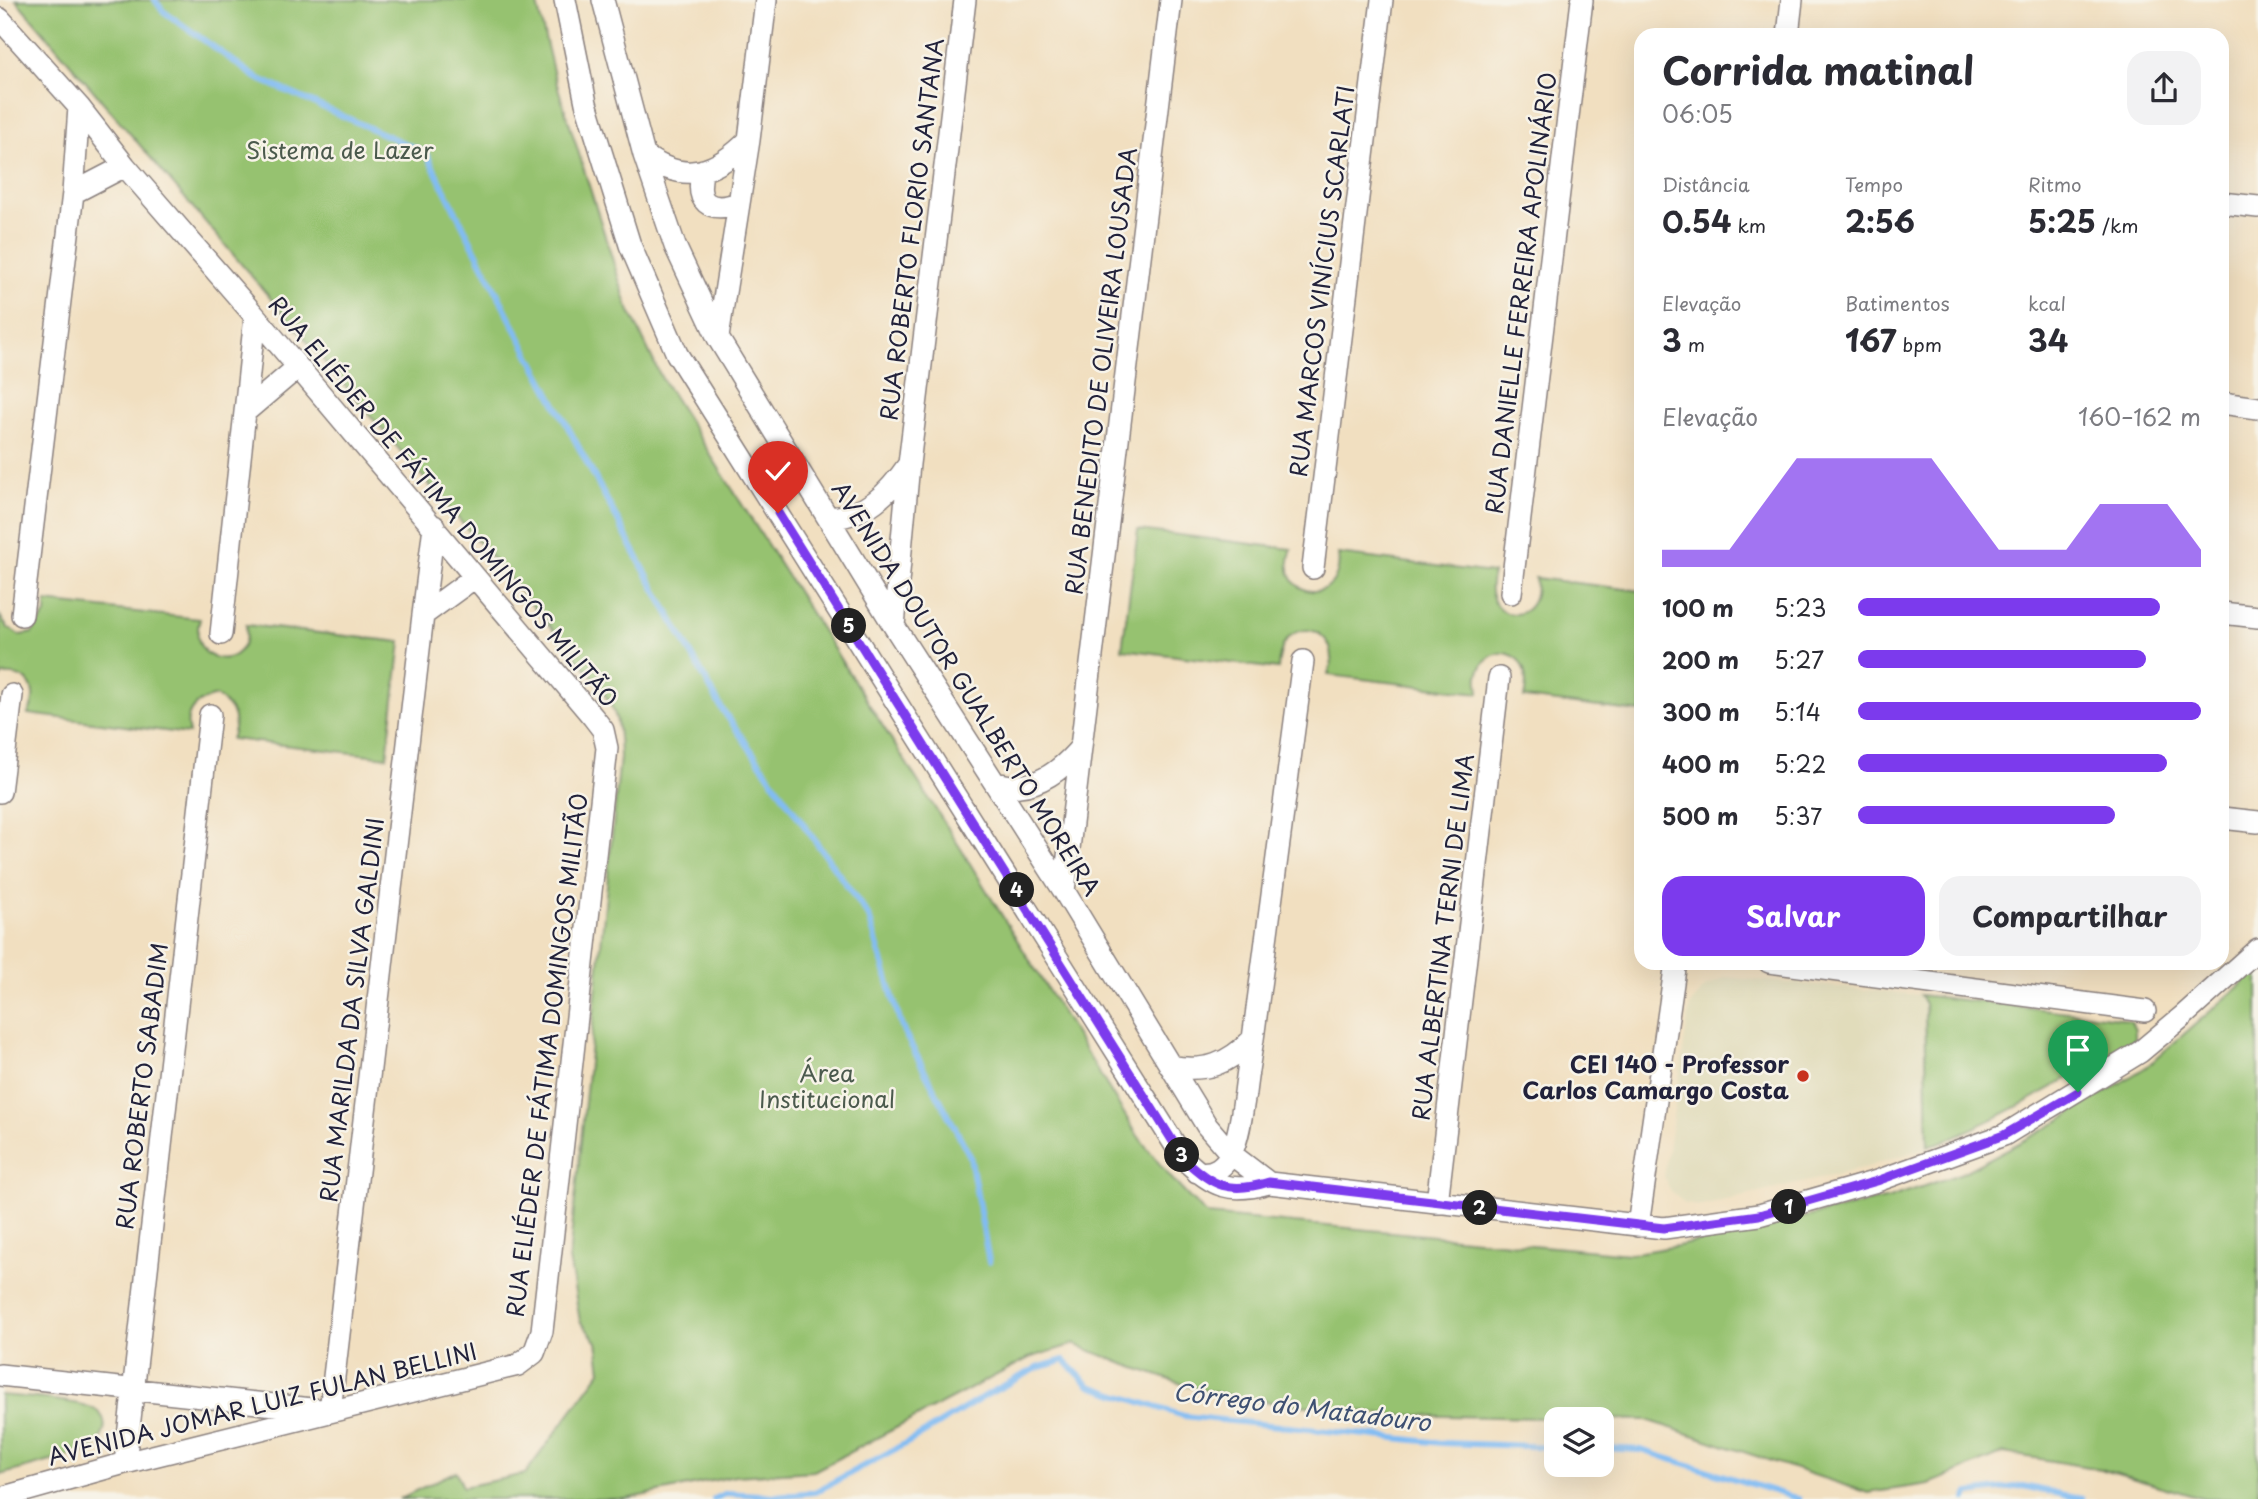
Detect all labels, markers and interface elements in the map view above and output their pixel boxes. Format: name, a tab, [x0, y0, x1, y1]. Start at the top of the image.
street label: RUA ROBERTO FLORIO SANTANA	[870, 36, 952, 422]
text: Corrida matinal	[1662, 41, 1974, 98]
button: share	[2127, 51, 2201, 125]
street label: RUA DANIELLE FERREIRA APOLINÁRIO	[1476, 70, 1564, 516]
street label: RUA MARCOS VINÍCIUS SCARLATI	[1280, 83, 1362, 479]
text: 06:05	[1662, 96, 1733, 131]
park label: Sistema de Lazer	[246, 132, 434, 167]
street label: RUA BENEDITO DE OLIVEIRA LOUSADA	[1055, 145, 1145, 597]
text: Distância	[1662, 170, 1750, 198]
text: Tempo	[1845, 170, 1903, 198]
text: Ritmo	[2028, 170, 2082, 198]
text: 0.54	[1662, 198, 1731, 243]
text: 2:56	[1845, 198, 1915, 243]
text: 5:25	[2028, 198, 2096, 243]
text: km	[1731, 211, 1766, 239]
text: /km	[2096, 211, 2138, 239]
street label: RUA ELIÉDER DE FÁTIMA DOMINGOS MILITÃO	[261, 288, 627, 714]
text: Elevação	[1662, 289, 1741, 317]
text: Batimentos	[1845, 289, 1949, 317]
text: kcal	[2028, 289, 2066, 317]
text: 3	[1662, 317, 1682, 362]
text: 167	[1845, 317, 1896, 362]
text: 34	[2028, 317, 2068, 362]
text: m	[1682, 330, 1705, 358]
text: bpm	[1896, 330, 1942, 358]
text: Elevação	[1662, 399, 1758, 434]
text: 160–162 m	[2078, 399, 2201, 434]
pin	[748, 441, 808, 513]
icon: check	[759, 452, 797, 490]
street label: AVENIDA DOUTOR GUALBERTO MOREIRA	[824, 474, 1110, 902]
text: 100 m	[1662, 590, 1734, 625]
text: 5:23	[1774, 590, 1827, 625]
pin: 5	[832, 608, 866, 644]
text: 5	[842, 611, 855, 639]
text: 200 m	[1662, 642, 1739, 677]
text: 5:27	[1774, 642, 1824, 677]
text: 300 m	[1662, 694, 1740, 729]
text: 5:14	[1774, 694, 1821, 729]
text: 400 m	[1662, 746, 1740, 781]
text: 5:22	[1774, 746, 1826, 781]
street label: RUA ALBERTINA TERNI DE LIMA	[1402, 752, 1482, 1122]
street label: RUA ELIÉDER DE FÁTIMA DOMINGOS MILITÃO	[496, 791, 596, 1319]
text: 500 m	[1662, 798, 1739, 833]
text: 5:37	[1774, 798, 1822, 833]
street label: RUA MARILDA DA SILVA GALDINI	[310, 816, 392, 1204]
pin: 4	[1000, 872, 1034, 908]
text: 4	[1010, 875, 1023, 903]
button: Salvar	[1662, 876, 1925, 956]
button: Compartilhar	[1939, 876, 2201, 956]
street label: RUA ROBERTO SABADIM	[106, 941, 176, 1231]
pin	[2048, 1020, 2108, 1092]
icon: arrive	[2059, 1031, 2097, 1069]
place label: CEI 140 - Professor Carlos Camargo Costa	[1522, 1046, 1789, 1107]
park label: Área Institucional	[759, 1055, 895, 1116]
marker: CEI 140 - Professor Carlos Camargo Costa	[1795, 1068, 1811, 1084]
pin: 3	[1164, 1138, 1200, 1172]
text: 3	[1175, 1140, 1188, 1168]
pin: 2	[1462, 1190, 1498, 1226]
pin: 1	[1772, 1190, 1806, 1224]
text: 1	[1784, 1192, 1793, 1220]
text: 2	[1473, 1193, 1486, 1221]
street label: AVENIDA JOMAR LUIZ FULAN BELLINI	[44, 1333, 480, 1473]
water label: Córrego do Matadouro	[1171, 1372, 1434, 1440]
map controls	[1544, 1407, 1614, 1477]
button: layers	[1544, 1407, 1614, 1477]

